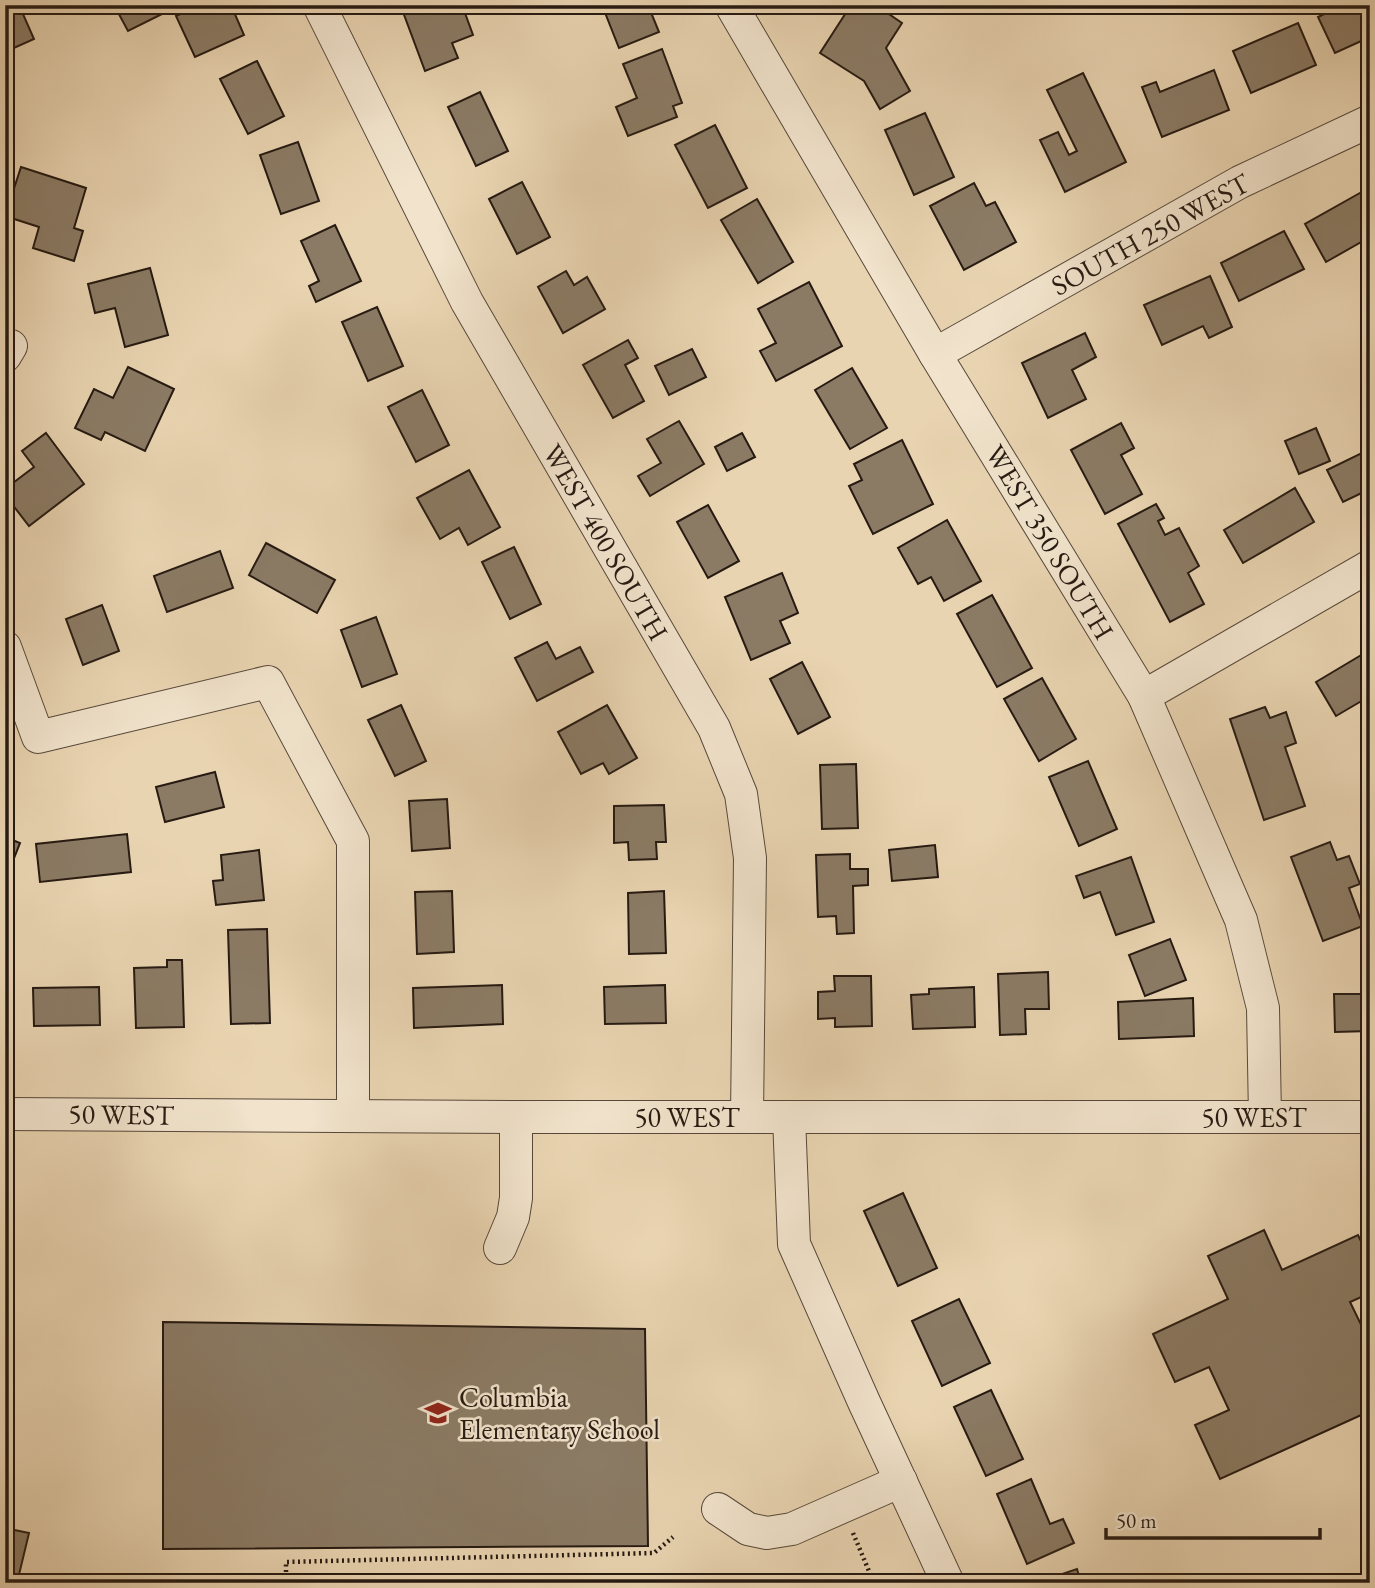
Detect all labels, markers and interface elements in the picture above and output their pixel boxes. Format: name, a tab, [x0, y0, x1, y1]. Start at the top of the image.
street label: SOUTH 250 WEST	[1045, 165, 1256, 303]
street label: WEST 400 SOUTH	[535, 437, 677, 647]
street label: WEST 350 SOUTH	[978, 438, 1122, 646]
street label: 50 WEST	[68, 1095, 174, 1133]
street label: 50 WEST	[634, 1099, 740, 1135]
street label: 50 WEST	[1201, 1099, 1307, 1135]
place label: Columbia Elementary School	[459, 1379, 660, 1447]
school or university icon: Columbia Elementary School	[423, 1398, 453, 1428]
scale bar	[1106, 1497, 1319, 1541]
text: 50 m	[1116, 1507, 1157, 1534]

